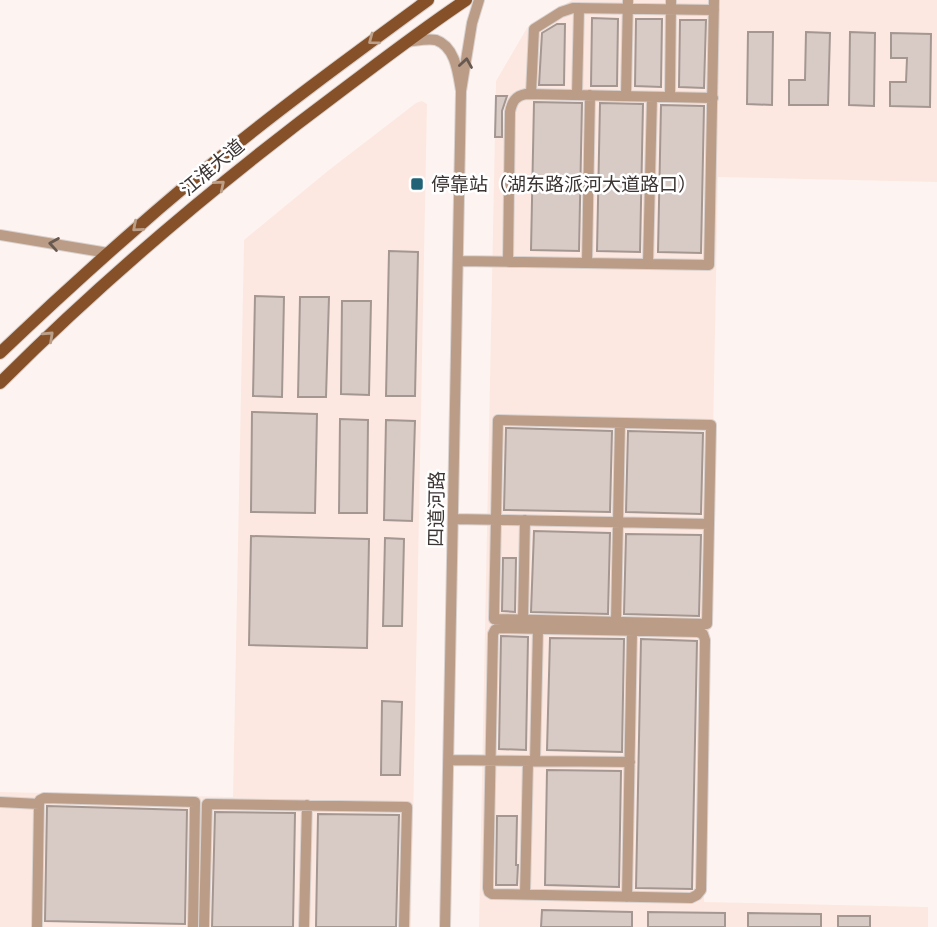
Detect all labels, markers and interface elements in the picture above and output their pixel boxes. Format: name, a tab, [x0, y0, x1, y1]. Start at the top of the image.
one-way arrow	[368, 32, 381, 45]
one-way arrow	[458, 57, 473, 69]
street label: 江淮大道	[175, 133, 250, 202]
place label: 停靠站（湖东路派河大道路口）	[431, 171, 697, 198]
marker: 停靠站（湖东路派河大道路口）	[409, 176, 425, 192]
one-way arrow	[211, 181, 224, 193]
one-way arrow	[132, 219, 145, 232]
one-way arrow	[48, 237, 60, 252]
one-way arrow	[41, 331, 54, 344]
street label: 四道河路	[422, 471, 451, 547]

